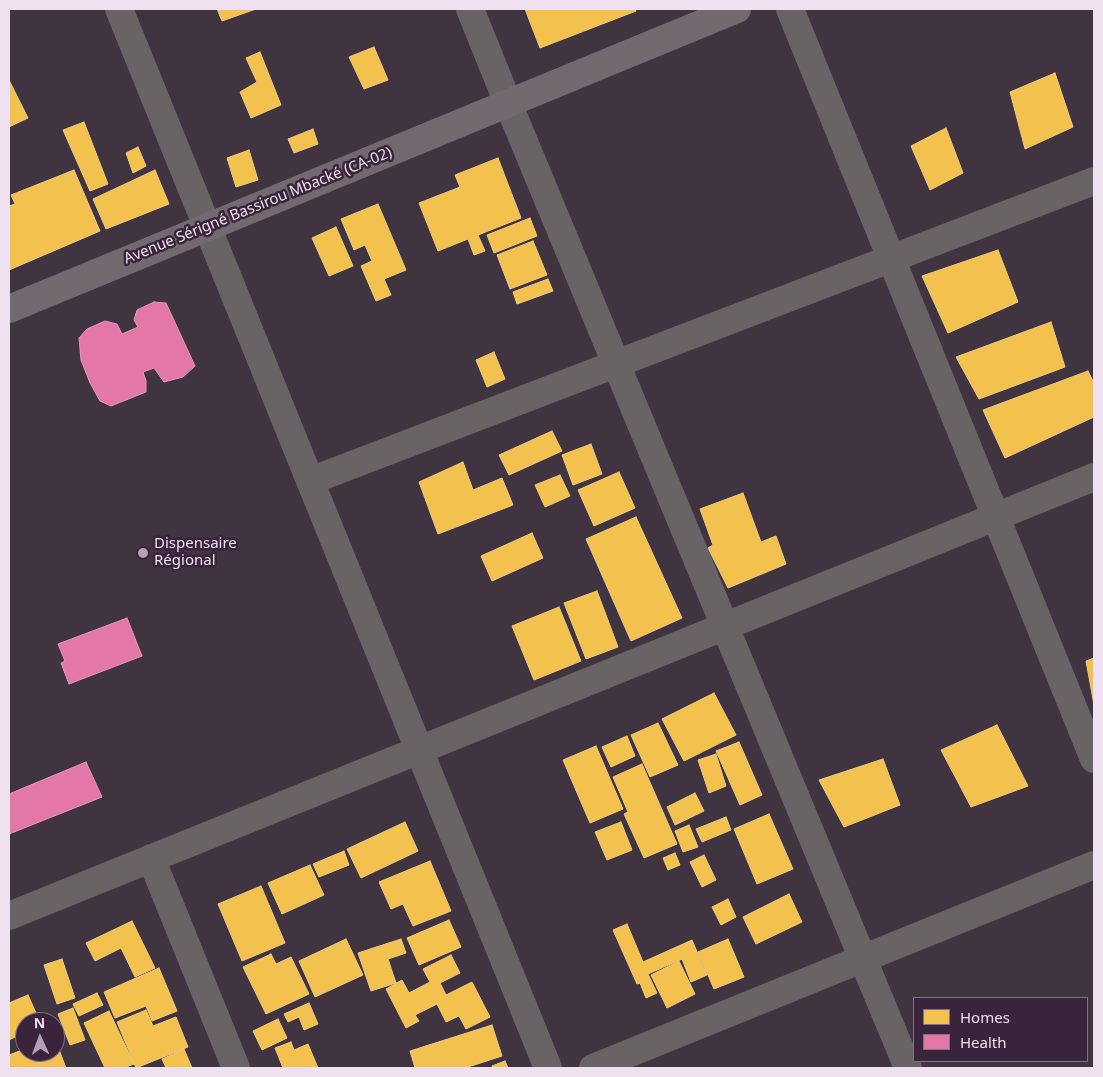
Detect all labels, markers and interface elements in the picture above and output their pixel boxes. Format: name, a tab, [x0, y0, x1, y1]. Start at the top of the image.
street label: Avenue Sérigné Bassirou Mbacké (CA-02)	[121, 144, 395, 268]
place label: Dispensaire Régional	[154, 535, 237, 570]
marker: Dispensaire Régional	[136, 546, 150, 560]
legend	[913, 997, 1088, 1062]
text: Homes	[960, 1007, 1010, 1027]
north arrow	[15, 1012, 65, 1062]
text: N	[33, 1013, 46, 1032]
text: Health	[960, 1032, 1007, 1052]

